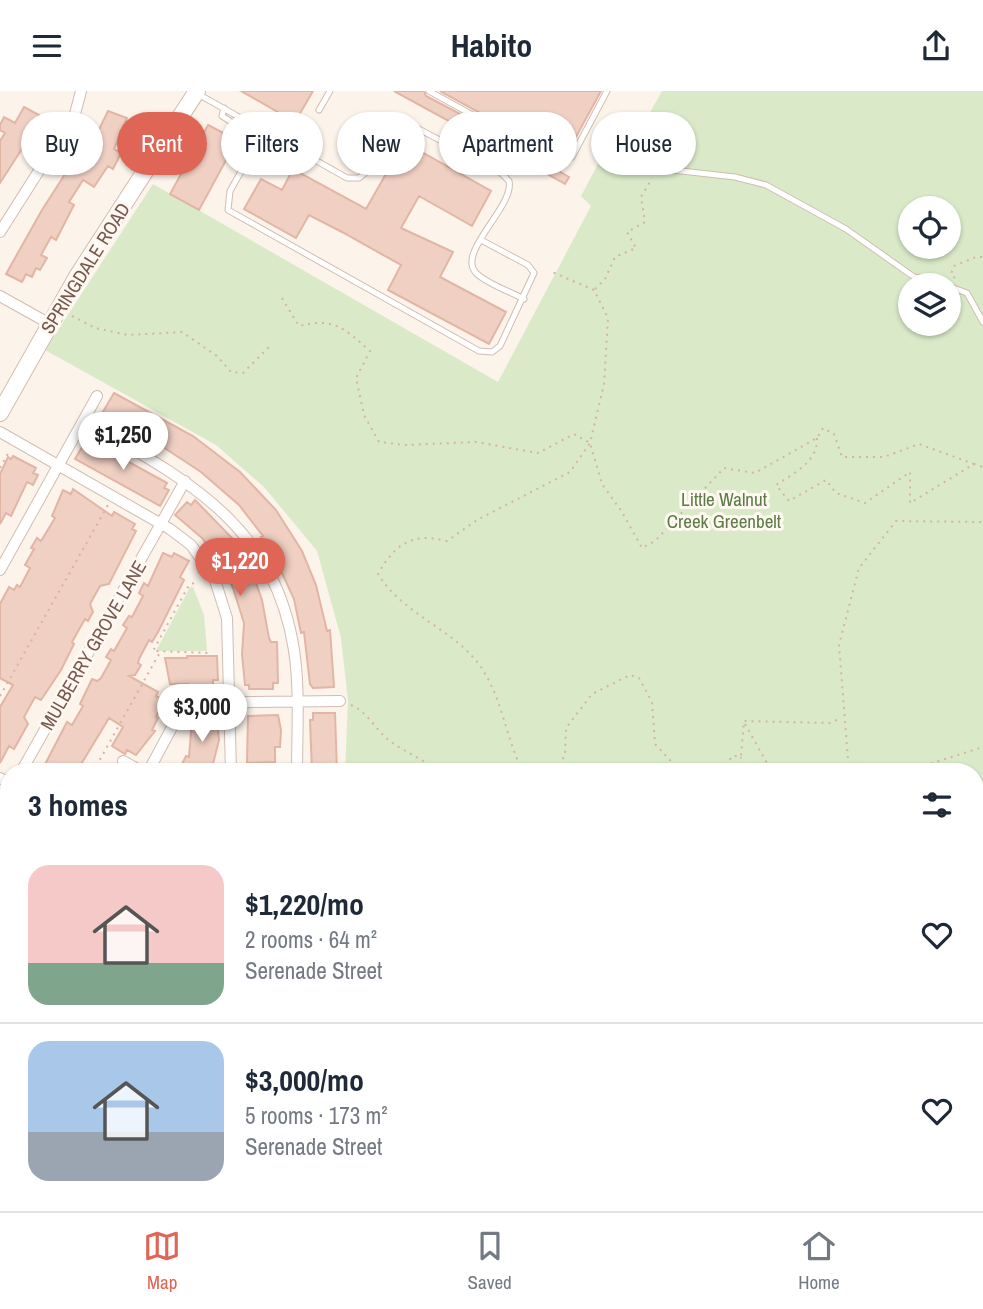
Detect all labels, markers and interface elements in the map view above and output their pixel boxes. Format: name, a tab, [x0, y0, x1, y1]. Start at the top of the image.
text: Habito	[451, 24, 532, 67]
icon: menu	[28, 27, 66, 65]
icon: share	[917, 27, 955, 65]
chip: Buy	[21, 112, 103, 175]
chip: Rent	[117, 112, 207, 175]
chip: Filters	[221, 112, 323, 175]
chip: New	[337, 112, 425, 175]
chip: Apartment	[439, 112, 577, 175]
chip: House	[591, 112, 696, 175]
map controls	[898, 196, 961, 336]
button: locate	[898, 196, 961, 259]
street label: SPRINGDALE ROAD	[34, 198, 136, 338]
button: layers	[898, 273, 961, 336]
pin: $1,250	[66, 413, 180, 472]
text: $1,250	[94, 419, 152, 450]
park label: Little Walnut Creek Greenbelt	[667, 486, 782, 534]
pin: $1,220	[183, 539, 297, 598]
text: $1,220	[211, 545, 269, 576]
street label: MULBERRY GROVE LANE	[34, 555, 152, 735]
pin: $3,000	[145, 685, 259, 744]
text: $3,000	[173, 691, 231, 722]
text: 3 homes	[28, 785, 128, 825]
icon: filters	[918, 786, 956, 824]
text: $1,220/mo	[245, 884, 364, 924]
icon: home	[84, 893, 168, 977]
icon: heart	[918, 916, 956, 954]
text: 2 rooms · 64 m²	[245, 924, 377, 955]
text: Serenade Street	[245, 955, 382, 986]
text: $3,000/mo	[245, 1060, 364, 1100]
icon: home	[84, 1069, 168, 1153]
icon: heart	[918, 1092, 956, 1130]
text: 5 rooms · 173 m²	[245, 1100, 388, 1131]
text: Serenade Street	[245, 1131, 382, 1162]
tab: Map	[143, 1227, 181, 1295]
tab: Saved	[468, 1227, 512, 1295]
tab: Home	[798, 1227, 840, 1295]

